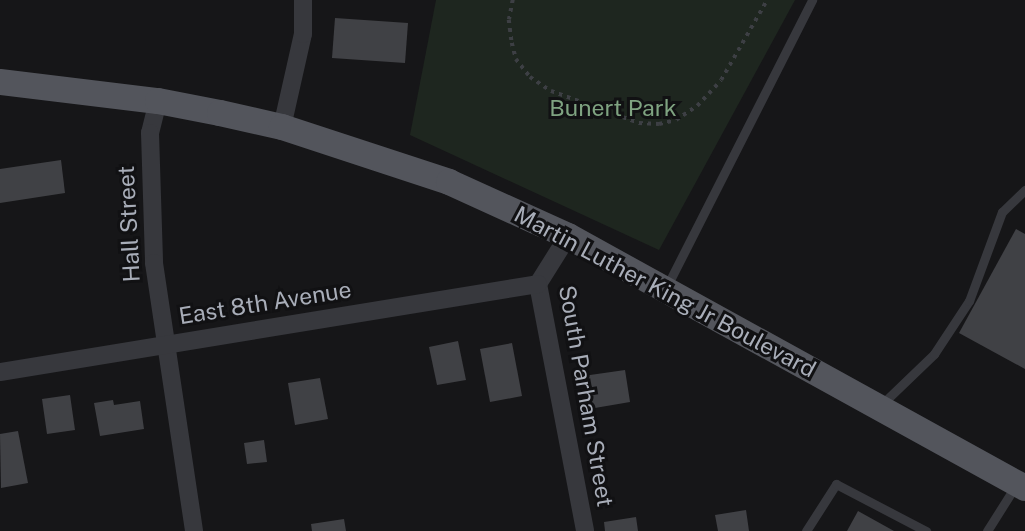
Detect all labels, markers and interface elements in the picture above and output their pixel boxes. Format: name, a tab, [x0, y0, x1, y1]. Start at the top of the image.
park label: Bunert Park	[549, 94, 677, 122]
street label: Hall Street	[112, 165, 146, 283]
street label: Martin Luther King Jr Boulevard	[509, 201, 821, 383]
street label: East 8th Avenue	[177, 276, 353, 330]
street label: South Parham Street	[553, 283, 619, 509]

